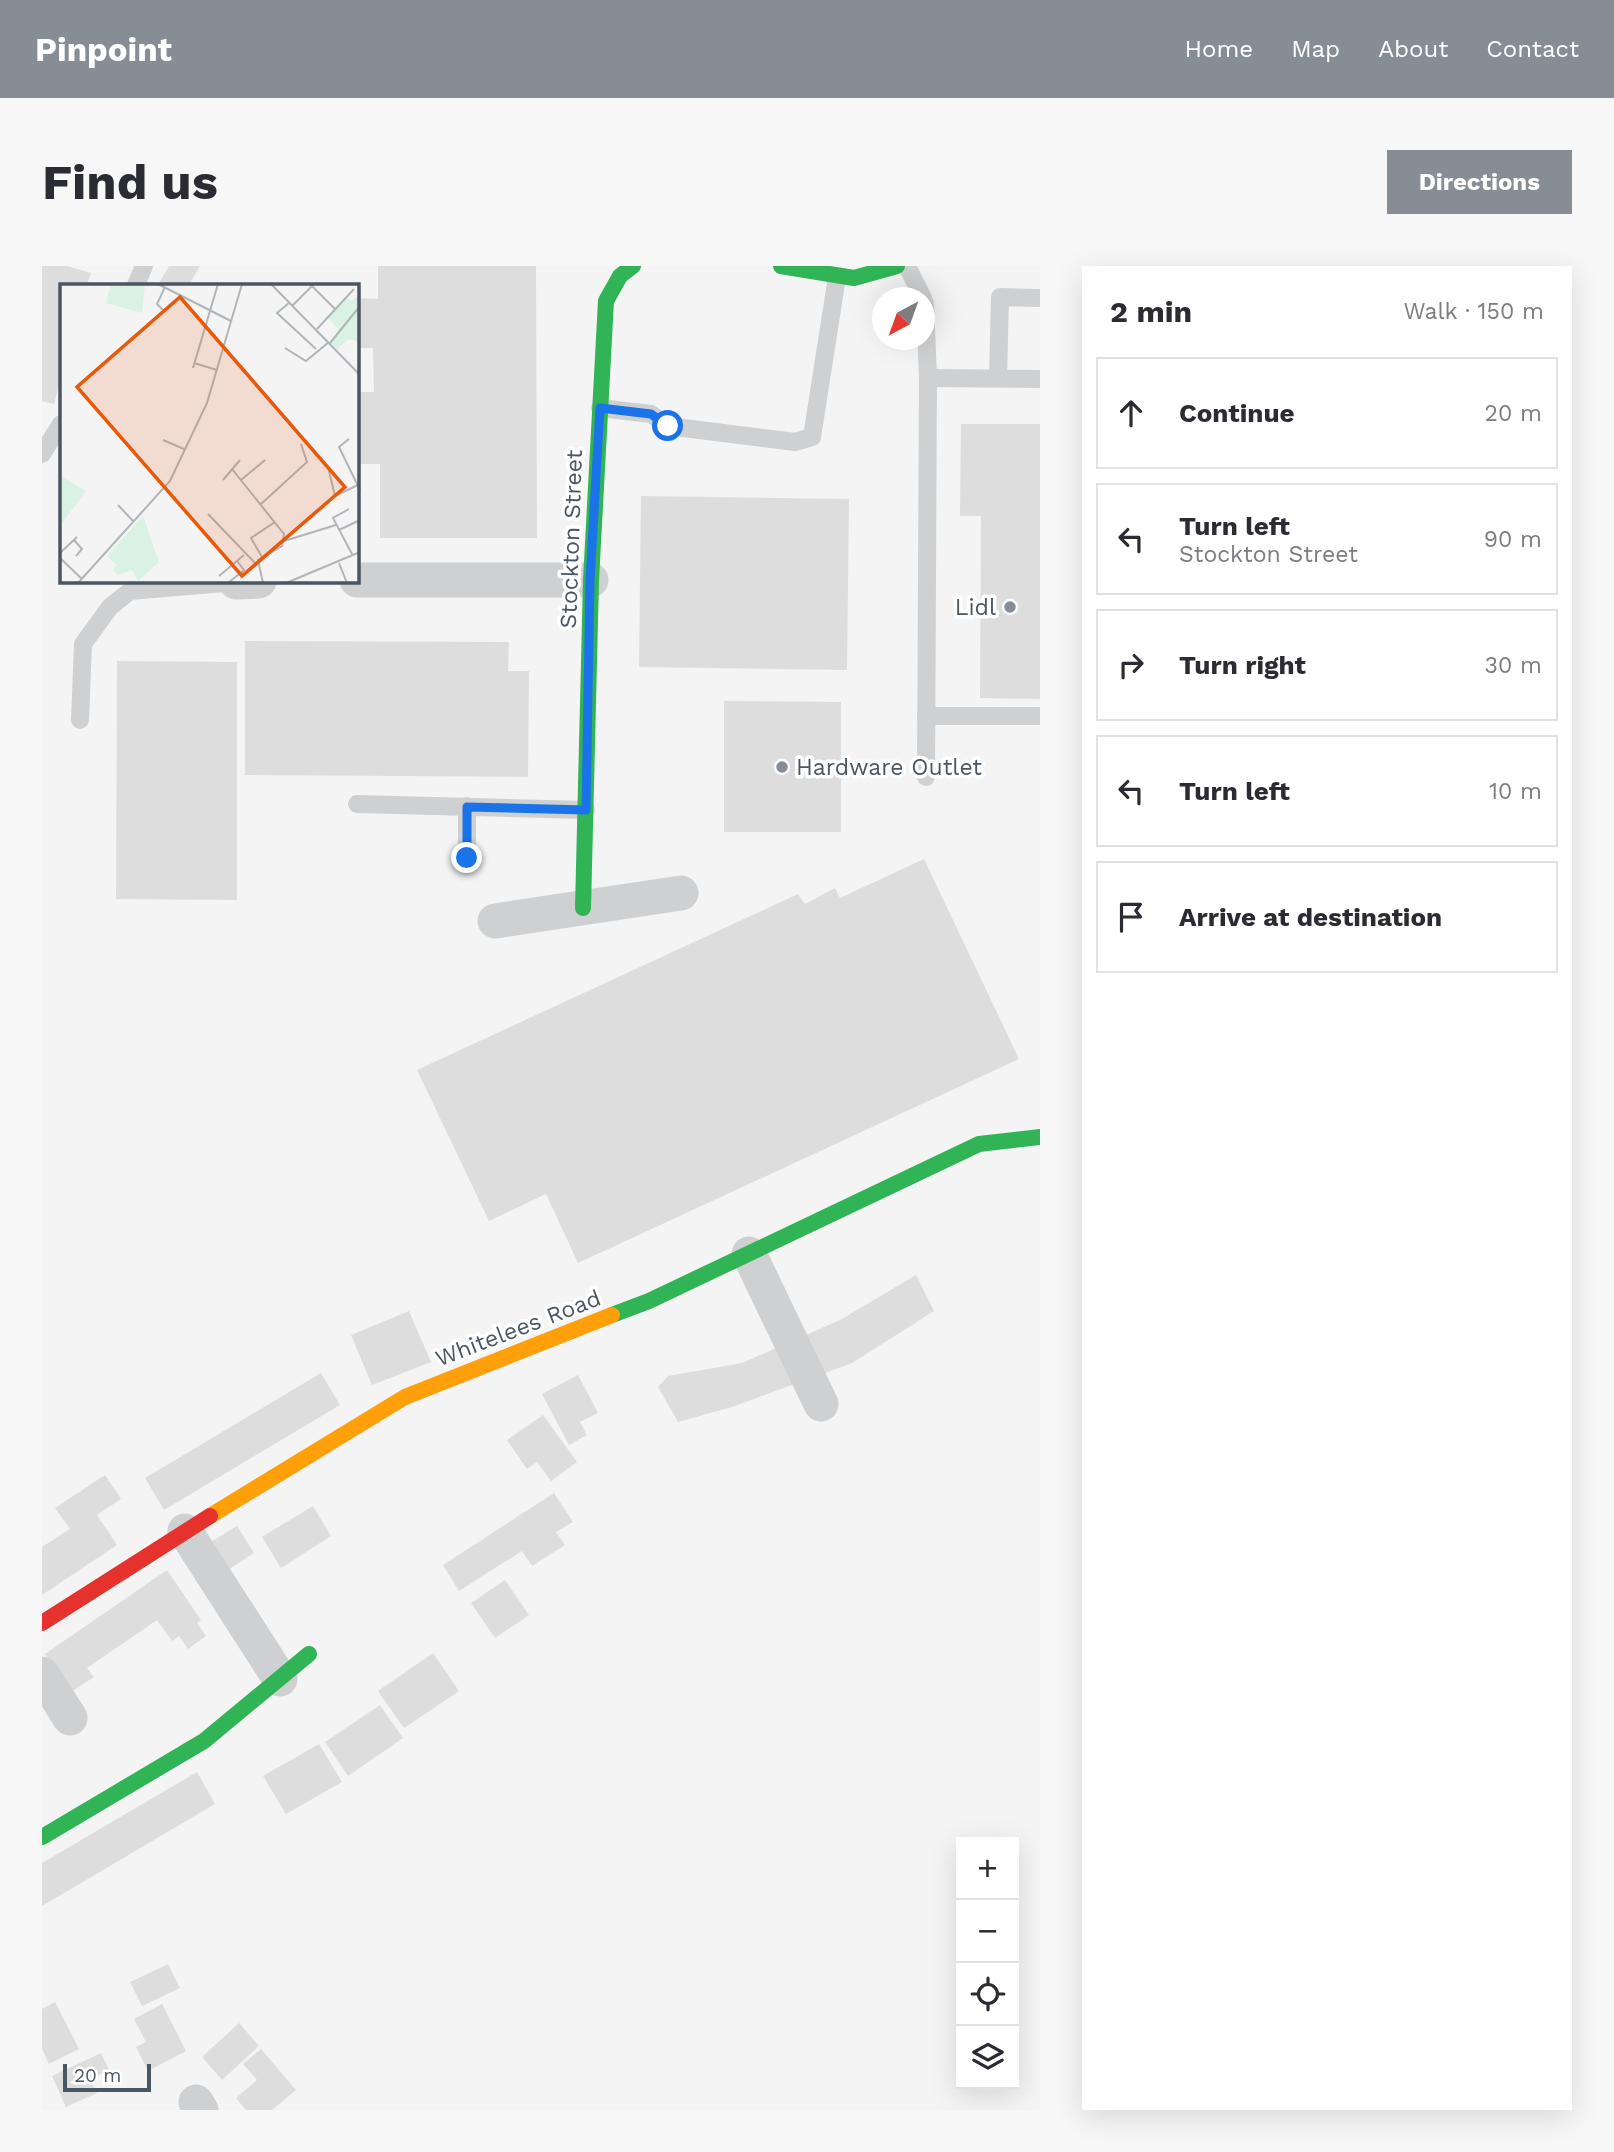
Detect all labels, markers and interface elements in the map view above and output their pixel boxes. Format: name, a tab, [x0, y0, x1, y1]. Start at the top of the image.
text: Pinpoint	[35, 30, 172, 69]
text: Home	[1185, 35, 1253, 63]
text: Map	[1291, 35, 1340, 63]
text: About	[1378, 35, 1448, 63]
text: Contact	[1486, 35, 1579, 63]
button: Directions	[1387, 150, 1572, 214]
text: Find us	[42, 153, 218, 211]
inset map	[60, 284, 359, 583]
north arrow	[872, 287, 935, 350]
text: 2 min	[1110, 294, 1192, 329]
text: Walk · 150 m	[1403, 298, 1544, 325]
icon: ahead	[1112, 394, 1150, 432]
text: Continue	[1179, 398, 1295, 428]
text: 20 m	[1485, 400, 1542, 427]
route start	[652, 410, 683, 441]
street label: Stockton Street	[555, 449, 588, 629]
text: Turn left	[1179, 511, 1290, 541]
icon: left	[1112, 520, 1150, 558]
text: 90 m	[1484, 526, 1542, 553]
text: Stockton Street	[1179, 541, 1358, 568]
place label: Lidl	[955, 594, 996, 621]
marker: Lidl	[1002, 599, 1018, 615]
icon: right	[1112, 646, 1150, 684]
text: Turn right	[1179, 650, 1306, 680]
text: 30 m	[1485, 652, 1542, 679]
place label: Hardware Outlet	[796, 754, 982, 781]
marker: Hardware Outlet	[774, 759, 790, 775]
icon: left	[1112, 772, 1150, 810]
text: Turn left	[1179, 776, 1290, 806]
text: 10 m	[1489, 778, 1542, 805]
route end	[451, 842, 482, 873]
icon: arrive	[1112, 898, 1150, 936]
text: Arrive at destination	[1179, 902, 1442, 932]
street label: Whitelees Road	[432, 1284, 605, 1372]
map controls	[956, 1837, 1019, 2089]
button: +	[956, 1837, 1019, 1900]
button: −	[956, 1900, 1019, 1963]
button: locate	[956, 1963, 1019, 2026]
button: layers	[956, 2026, 1019, 2089]
scale bar	[63, 2061, 150, 2093]
text: 20 m	[74, 2064, 121, 2087]

